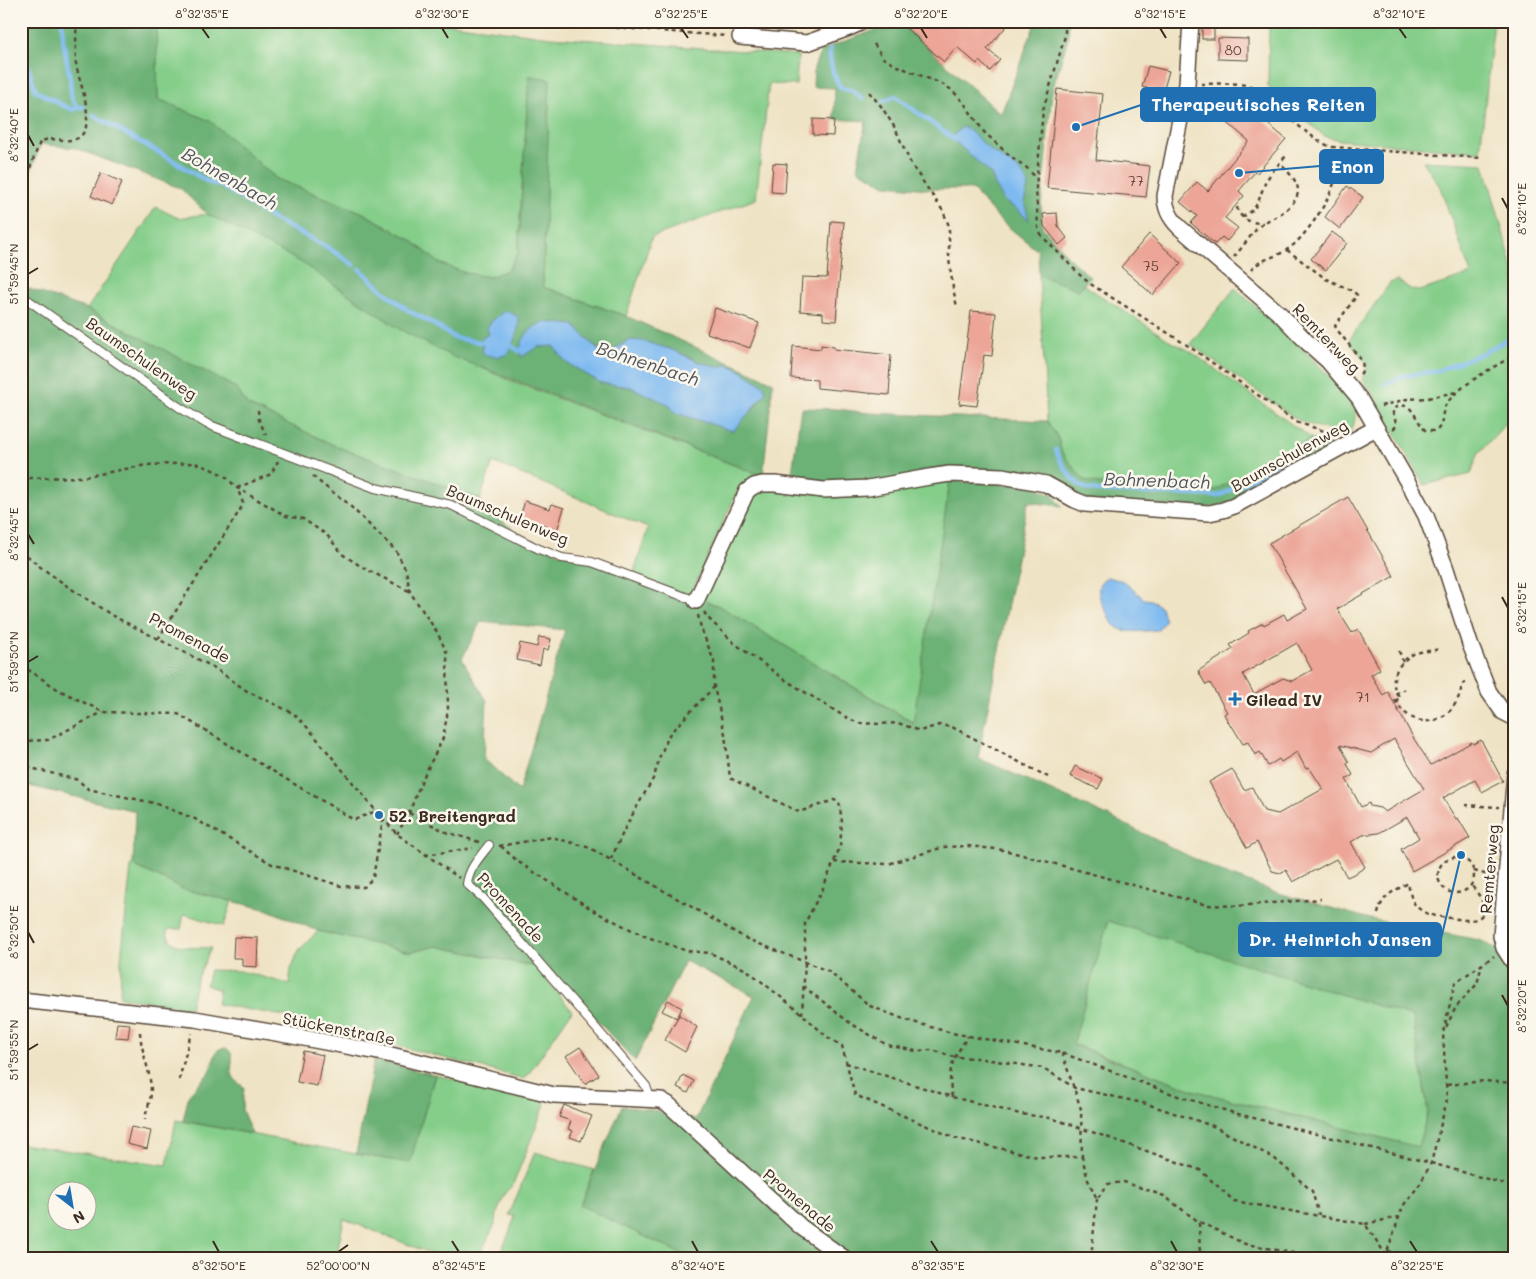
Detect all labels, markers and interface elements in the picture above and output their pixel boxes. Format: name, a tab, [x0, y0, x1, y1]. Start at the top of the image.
text: 8°32'35"E	[175, 5, 229, 21]
text: 8°32'30"E	[415, 5, 469, 21]
text: 8°32'25"E	[654, 5, 708, 21]
text: 8°32'20"E	[894, 5, 948, 21]
text: 8°32'15"E	[1134, 5, 1186, 21]
text: 8°32'10"E	[1373, 5, 1425, 21]
house number: 80	[1224, 40, 1242, 59]
callout: Therapeutisches Reiten	[1141, 88, 1375, 121]
text: Therapeutisches Reiten	[1151, 92, 1365, 116]
text: 8°32'40"E	[5, 108, 21, 162]
water label: Bohnenbach	[178, 141, 282, 215]
callout: Enon	[1320, 150, 1383, 183]
text: Enon	[1330, 154, 1374, 178]
house number: 77	[1128, 171, 1144, 190]
text: 8°32'10"E	[1513, 183, 1529, 235]
text: 51°59'45"N	[5, 244, 21, 304]
house number: 75	[1143, 256, 1159, 275]
street label: Remterweg	[1288, 299, 1366, 377]
street label: Baumschulenweg	[82, 312, 202, 404]
water label: Bohnenbach	[594, 335, 702, 391]
street label: Baumschulenweg	[1227, 414, 1351, 496]
water label: Bohnenbach	[1103, 466, 1211, 494]
street label: Baumschulenweg	[444, 479, 572, 549]
text: 8°32'45"E	[5, 507, 21, 561]
text: 8°32'15"E	[1513, 582, 1529, 634]
street label: Promenade	[146, 607, 234, 667]
text: 51°59'50"N	[5, 631, 21, 693]
house number: 71	[1356, 687, 1370, 706]
place label: Gilead IV	[1246, 689, 1322, 710]
marker: Gilead IV	[1228, 692, 1242, 706]
place label: 52. Breitengrad	[389, 805, 516, 826]
marker: 52. Breitengrad	[373, 809, 385, 821]
street label: Remterweg	[1475, 824, 1503, 914]
street label: Promenade	[473, 867, 549, 947]
text: 8°32'50"E	[5, 905, 21, 959]
callout: Dr. Heinrich Jansen	[1239, 923, 1441, 956]
text: Dr. Heinrich Jansen	[1249, 927, 1431, 951]
text: 8°32'20"E	[1513, 979, 1529, 1033]
street label: Stückenstraße	[281, 1007, 397, 1049]
text: 51°59'55"N	[5, 1020, 21, 1080]
street label: Promenade	[759, 1163, 841, 1237]
north arrow	[48, 1182, 98, 1232]
text: N	[69, 1207, 88, 1228]
text: 8°32'50"E	[192, 1257, 246, 1273]
text: 52°00'00"N	[306, 1257, 370, 1273]
text: 8°32'45"E	[432, 1257, 486, 1273]
text: 8°32'40"E	[671, 1257, 725, 1273]
text: 8°32'35"E	[911, 1257, 965, 1273]
text: 8°32'30"E	[1150, 1257, 1204, 1273]
text: 8°32'25"E	[1390, 1257, 1444, 1273]

